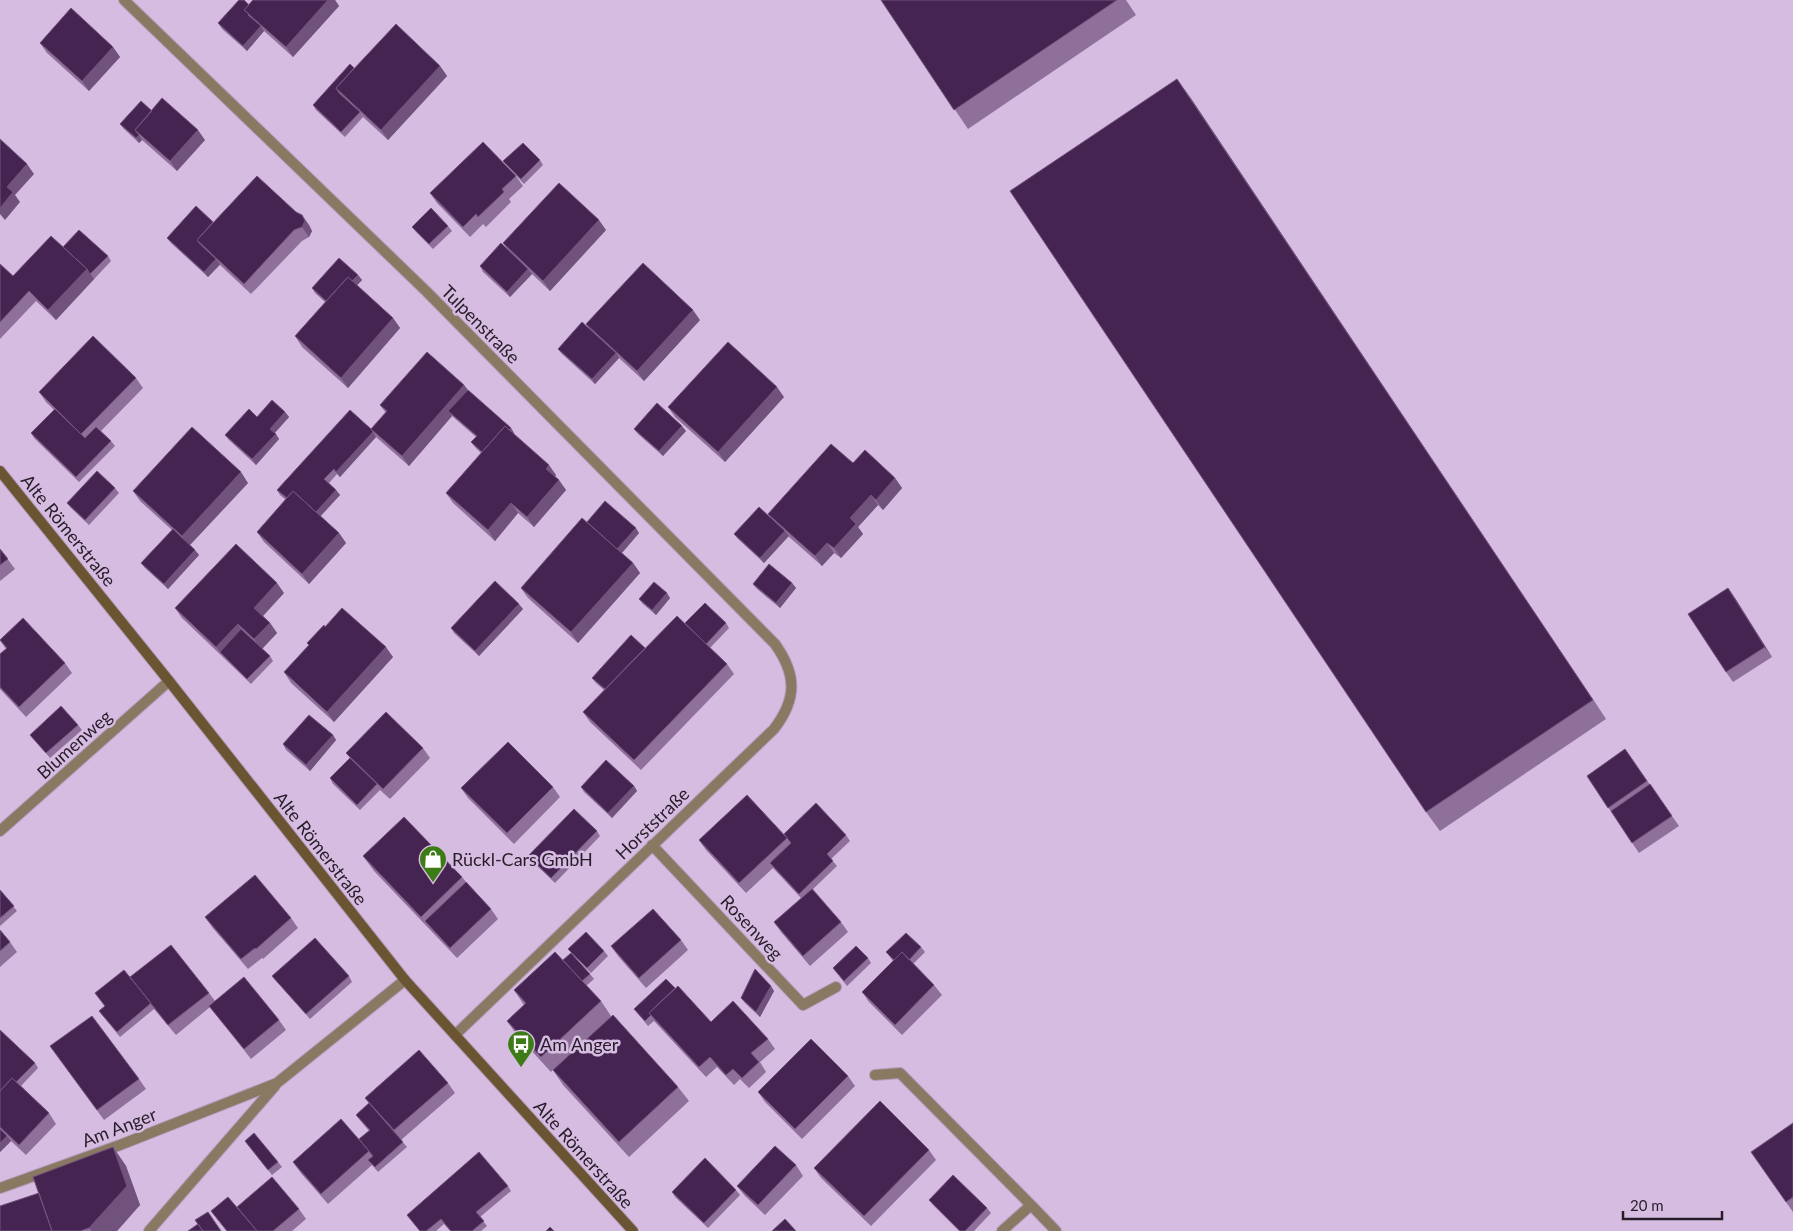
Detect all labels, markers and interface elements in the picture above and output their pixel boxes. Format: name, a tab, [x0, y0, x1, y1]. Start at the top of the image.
street label: Tulpenstraße	[437, 280, 525, 368]
street label: Alte Römerstraße	[17, 469, 121, 591]
street label: Blumenweg	[32, 705, 116, 783]
street label: Horststraße	[611, 782, 693, 864]
street label: Alte Römerstraße	[270, 787, 372, 909]
shop icon: Rückl-Cars GmbH	[418, 844, 448, 883]
place label: Rückl-Cars GmbH	[452, 848, 593, 870]
street label: Rosenweg	[716, 890, 788, 964]
bus stop icon: Am Anger	[506, 1029, 536, 1068]
place label: Am Anger	[540, 1033, 619, 1055]
street label: Alte Römerstraße	[530, 1095, 638, 1213]
street label: Am Anger	[78, 1103, 160, 1151]
scale bar	[1623, 1188, 1722, 1220]
text: 20 m	[1630, 1196, 1664, 1214]

